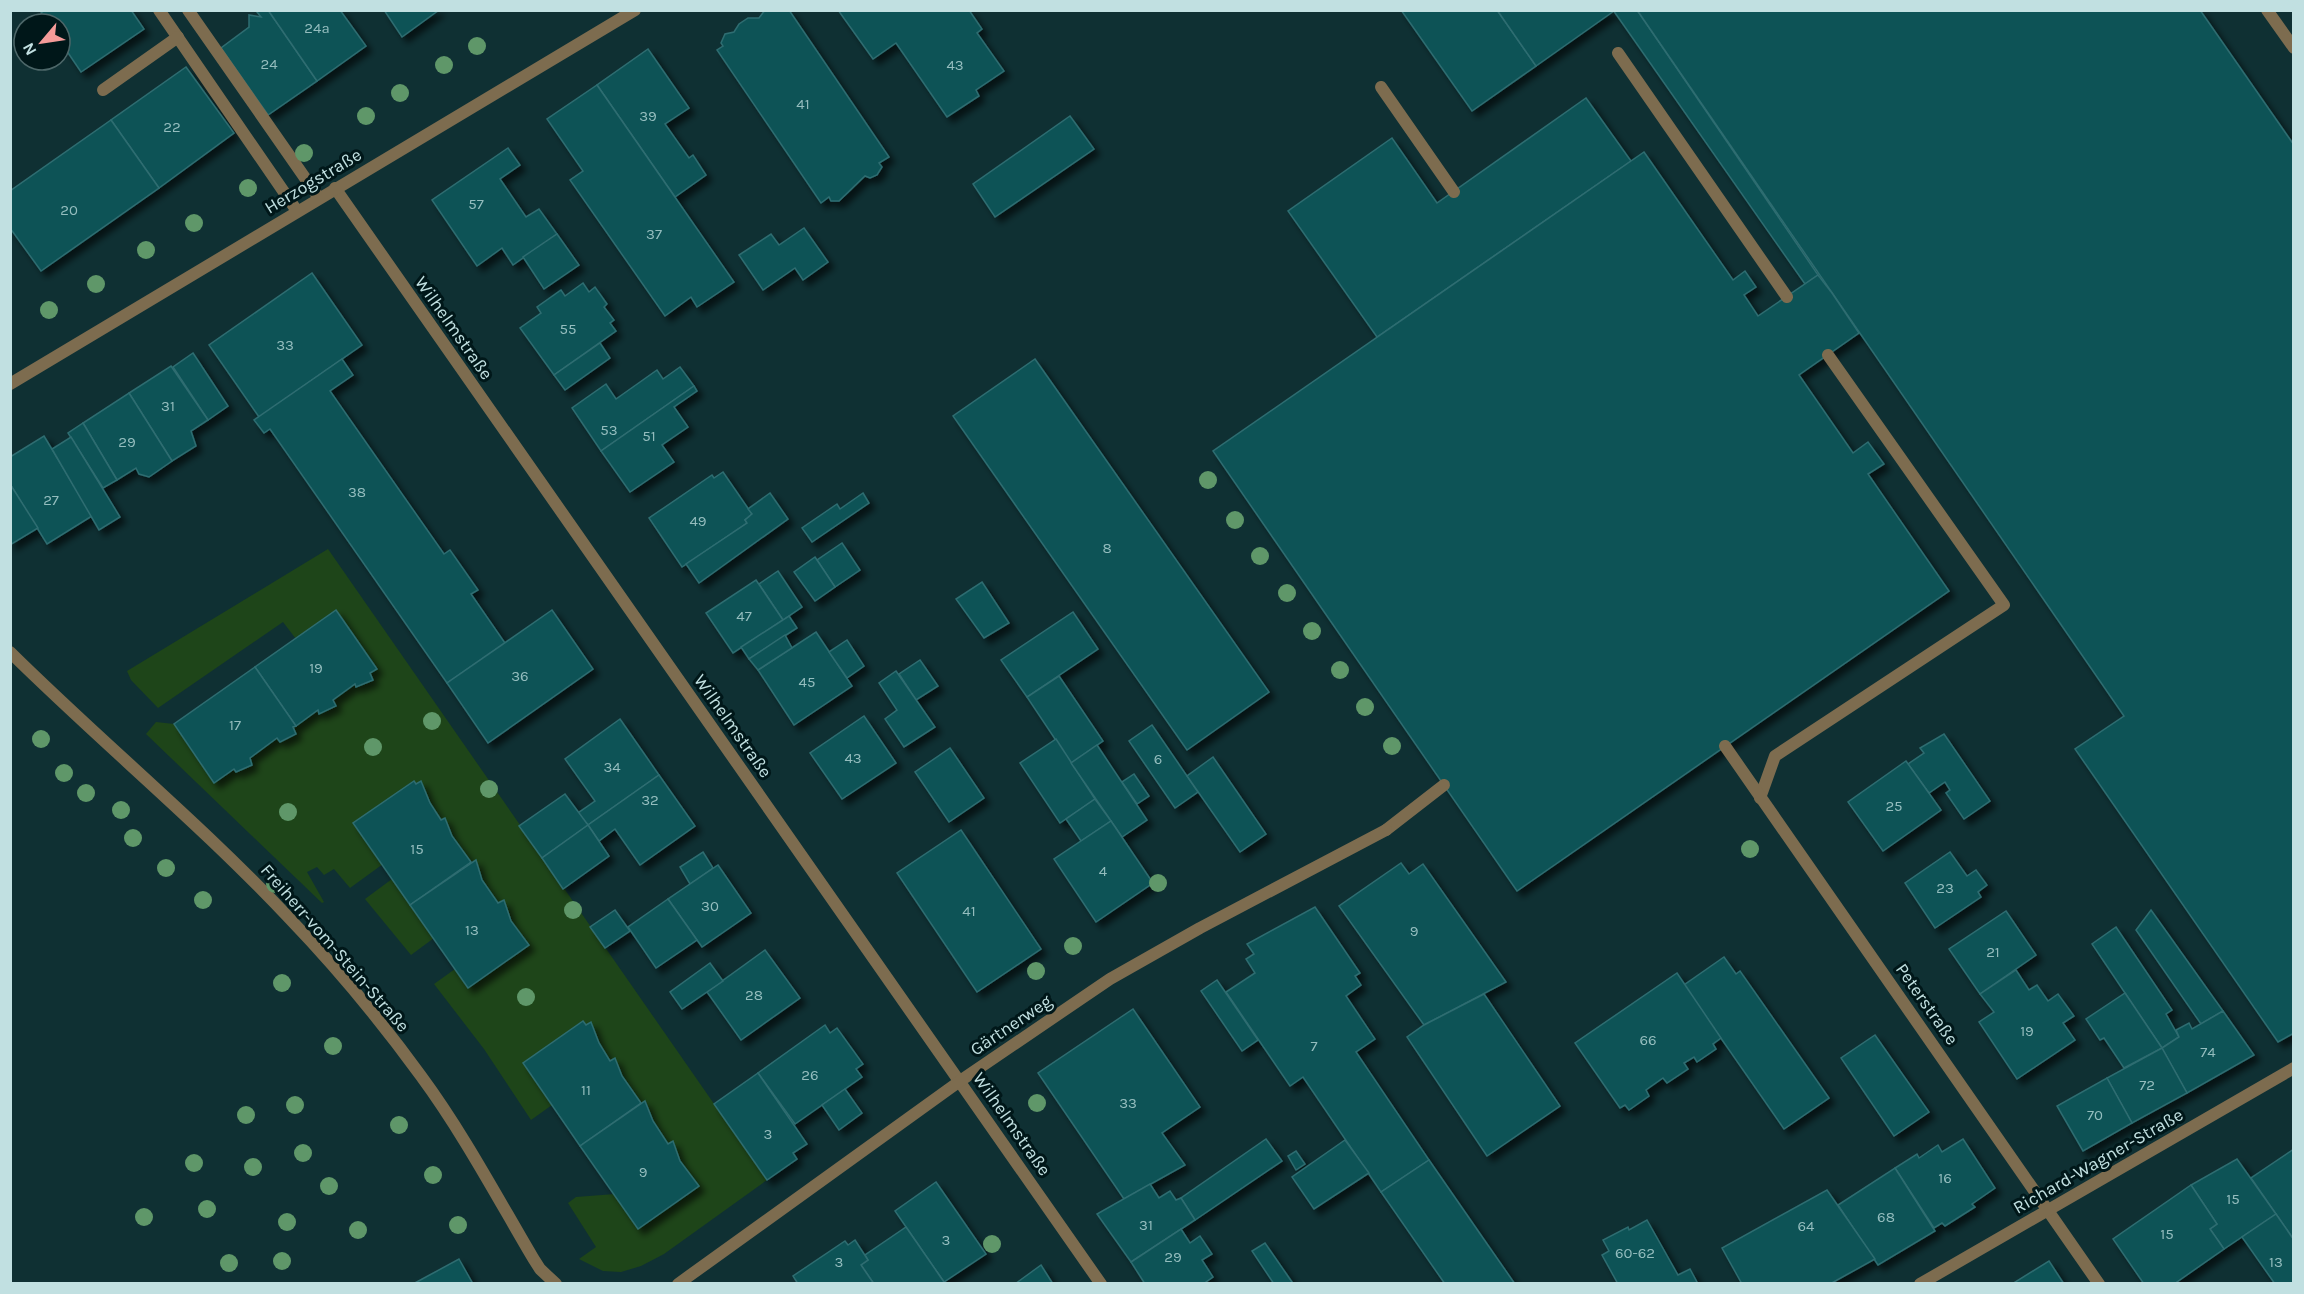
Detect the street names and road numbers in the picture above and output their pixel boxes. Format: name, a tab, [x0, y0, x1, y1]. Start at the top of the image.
street label: Herzogstraße	[261, 143, 365, 219]
street label: Wilhelmstraße	[410, 272, 498, 384]
street label: Wilhelmstraße	[689, 670, 777, 782]
street label: Freiherr-vom-Stein-Straße	[256, 859, 414, 1037]
street label: Peterstraße	[1891, 959, 1963, 1049]
street label: Gärtnerweg	[966, 990, 1056, 1060]
street label: Wilhelmstraße	[968, 1068, 1056, 1180]
street label: Richard-Wagner-Straße	[2009, 1103, 2187, 1219]

